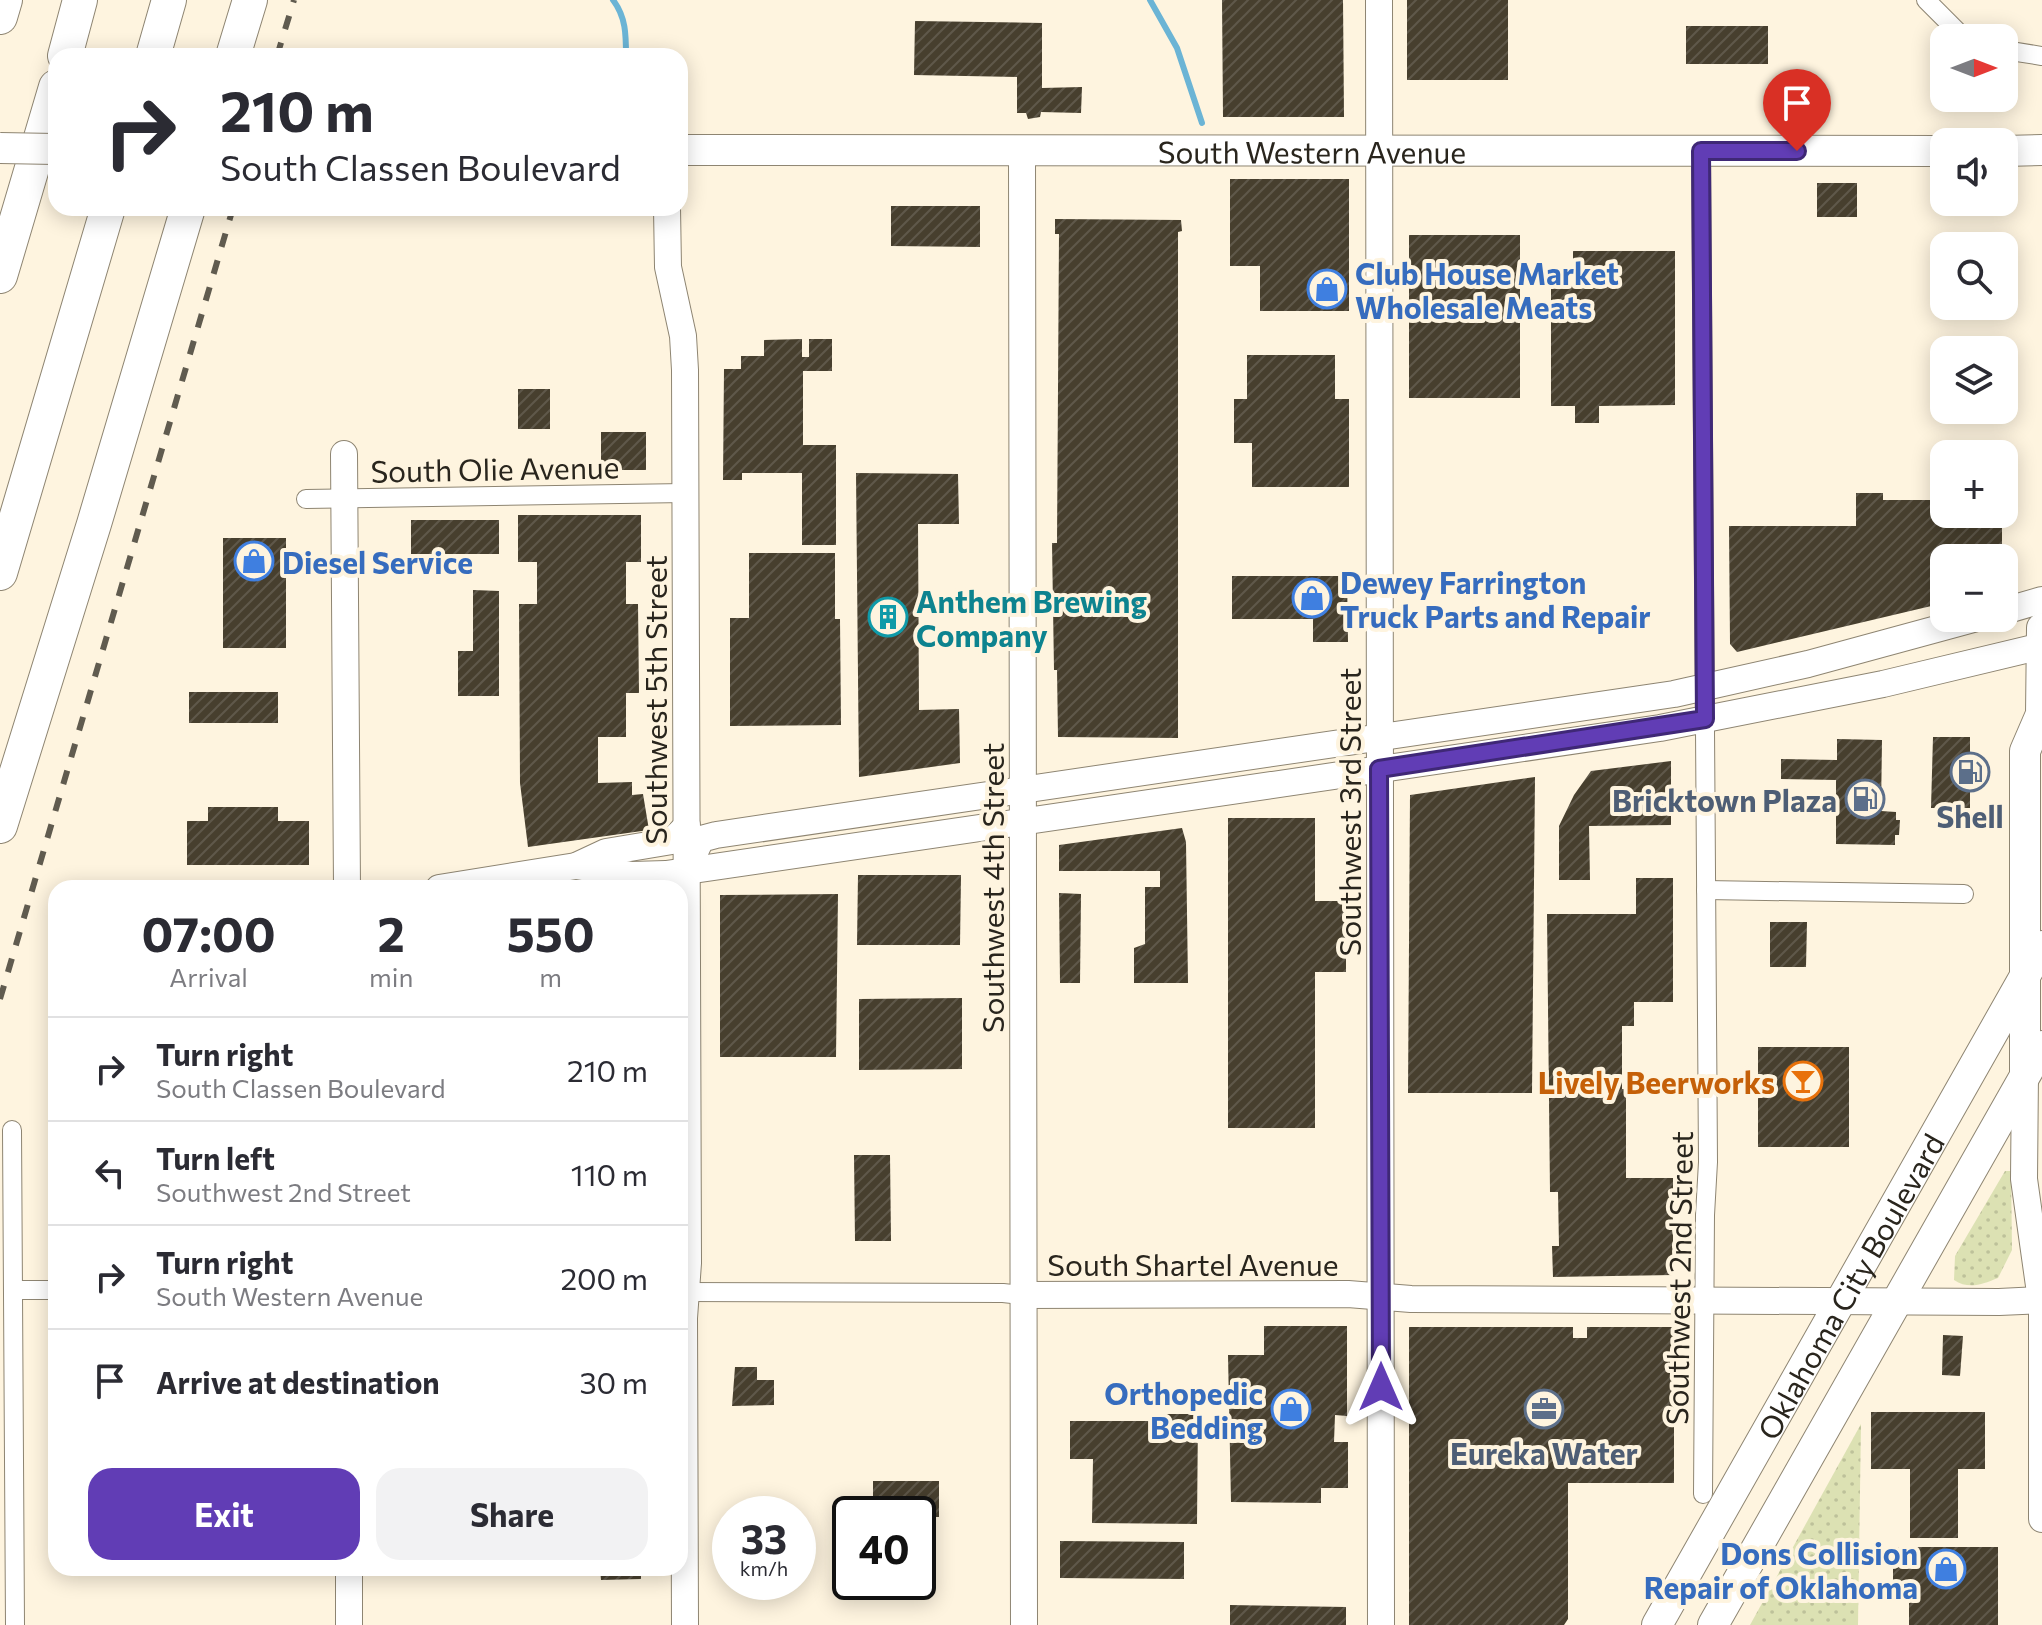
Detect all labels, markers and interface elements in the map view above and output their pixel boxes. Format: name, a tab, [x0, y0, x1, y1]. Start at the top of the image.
north arrow	[1930, 24, 2018, 112]
map controls	[1930, 24, 2018, 632]
pin	[1763, 69, 1831, 151]
text: 210 m	[220, 75, 374, 144]
icon: right	[88, 80, 192, 184]
icon: arrive	[1775, 81, 1819, 125]
button: sound	[1930, 128, 2018, 216]
street label: South Western Avenue	[1158, 132, 1466, 169]
text: South Classen Boulevard	[220, 144, 621, 188]
button: search	[1930, 232, 2018, 320]
place label: Club House Market Wholesale Meats	[1355, 254, 1619, 325]
shop icon: Club House Market Wholesale Meats	[1306, 268, 1348, 310]
button: layers	[1930, 336, 2018, 424]
button: +	[1930, 440, 2018, 528]
street label: South Olie Avenue	[370, 447, 620, 489]
shop icon: Diesel Service	[233, 540, 275, 582]
place label: Diesel Service	[282, 543, 473, 580]
button: −	[1930, 544, 2018, 632]
street label: Southwest 5th Street	[636, 555, 673, 845]
place label: Dewey Farrington Truck Parts and Repair	[1340, 563, 1651, 634]
shop icon: Dewey Farrington Truck Parts and Repair	[1291, 577, 1333, 619]
place label: Anthem Brewing Company	[916, 582, 1147, 653]
building icon: Anthem Brewing Company	[867, 596, 909, 638]
street label: Southwest 3rd Street	[1330, 668, 1367, 956]
street label: Southwest 4th Street	[973, 743, 1010, 1033]
fuel station icon: Shell	[1949, 751, 1991, 793]
fuel station icon: Bricktown Plaza	[1844, 778, 1886, 820]
place label: Bricktown Plaza	[1612, 781, 1837, 818]
place label: Shell	[1936, 797, 2004, 834]
text: 07:00	[141, 903, 276, 962]
text: 2	[378, 903, 405, 962]
text: 550	[507, 903, 595, 962]
text: Arrival	[169, 961, 248, 992]
text: min	[369, 961, 413, 992]
text: m	[539, 961, 562, 992]
text: Turn right	[156, 1035, 293, 1072]
icon: right	[88, 1047, 132, 1091]
text: 210 m	[567, 1051, 648, 1088]
bar icon: Lively Beerworks	[1782, 1060, 1824, 1102]
place label: Lively Beerworks	[1538, 1063, 1775, 1100]
text: South Classen Boulevard	[156, 1072, 446, 1103]
street label: Oklahoma City Boulevard	[1748, 1126, 1951, 1445]
street label: Southwest 2nd Street	[1657, 1131, 1699, 1425]
text: Turn left	[156, 1139, 275, 1176]
icon: left	[88, 1151, 132, 1195]
text: 110 m	[571, 1155, 648, 1192]
text: Southwest 2nd Street	[156, 1176, 411, 1207]
text: Turn right	[156, 1243, 293, 1280]
street label: South Shartel Avenue	[1047, 1245, 1339, 1282]
icon: right	[88, 1255, 132, 1299]
text: 200 m	[560, 1259, 648, 1296]
text: South Western Avenue	[156, 1280, 423, 1311]
position arrow	[1339, 1345, 1423, 1429]
icon: arrive	[88, 1359, 132, 1403]
text: Arrive at destination	[156, 1363, 440, 1400]
text: 30 m	[579, 1363, 648, 1400]
place label: Orthopedic Bedding	[1104, 1374, 1263, 1445]
shop icon: Orthopedic Bedding	[1270, 1388, 1312, 1430]
office icon: Eureka Water	[1523, 1388, 1565, 1430]
place label: Eureka Water	[1450, 1434, 1638, 1471]
button: Exit	[88, 1468, 360, 1560]
button: Share	[376, 1468, 648, 1560]
speed limit sign: 40	[832, 1496, 936, 1600]
text: 33	[741, 1513, 787, 1562]
place label: Dons Collision Repair of Oklahoma	[1644, 1534, 1918, 1605]
shop icon: Dons Collision Repair of Oklahoma	[1925, 1548, 1967, 1590]
text: km/h	[740, 1556, 788, 1580]

